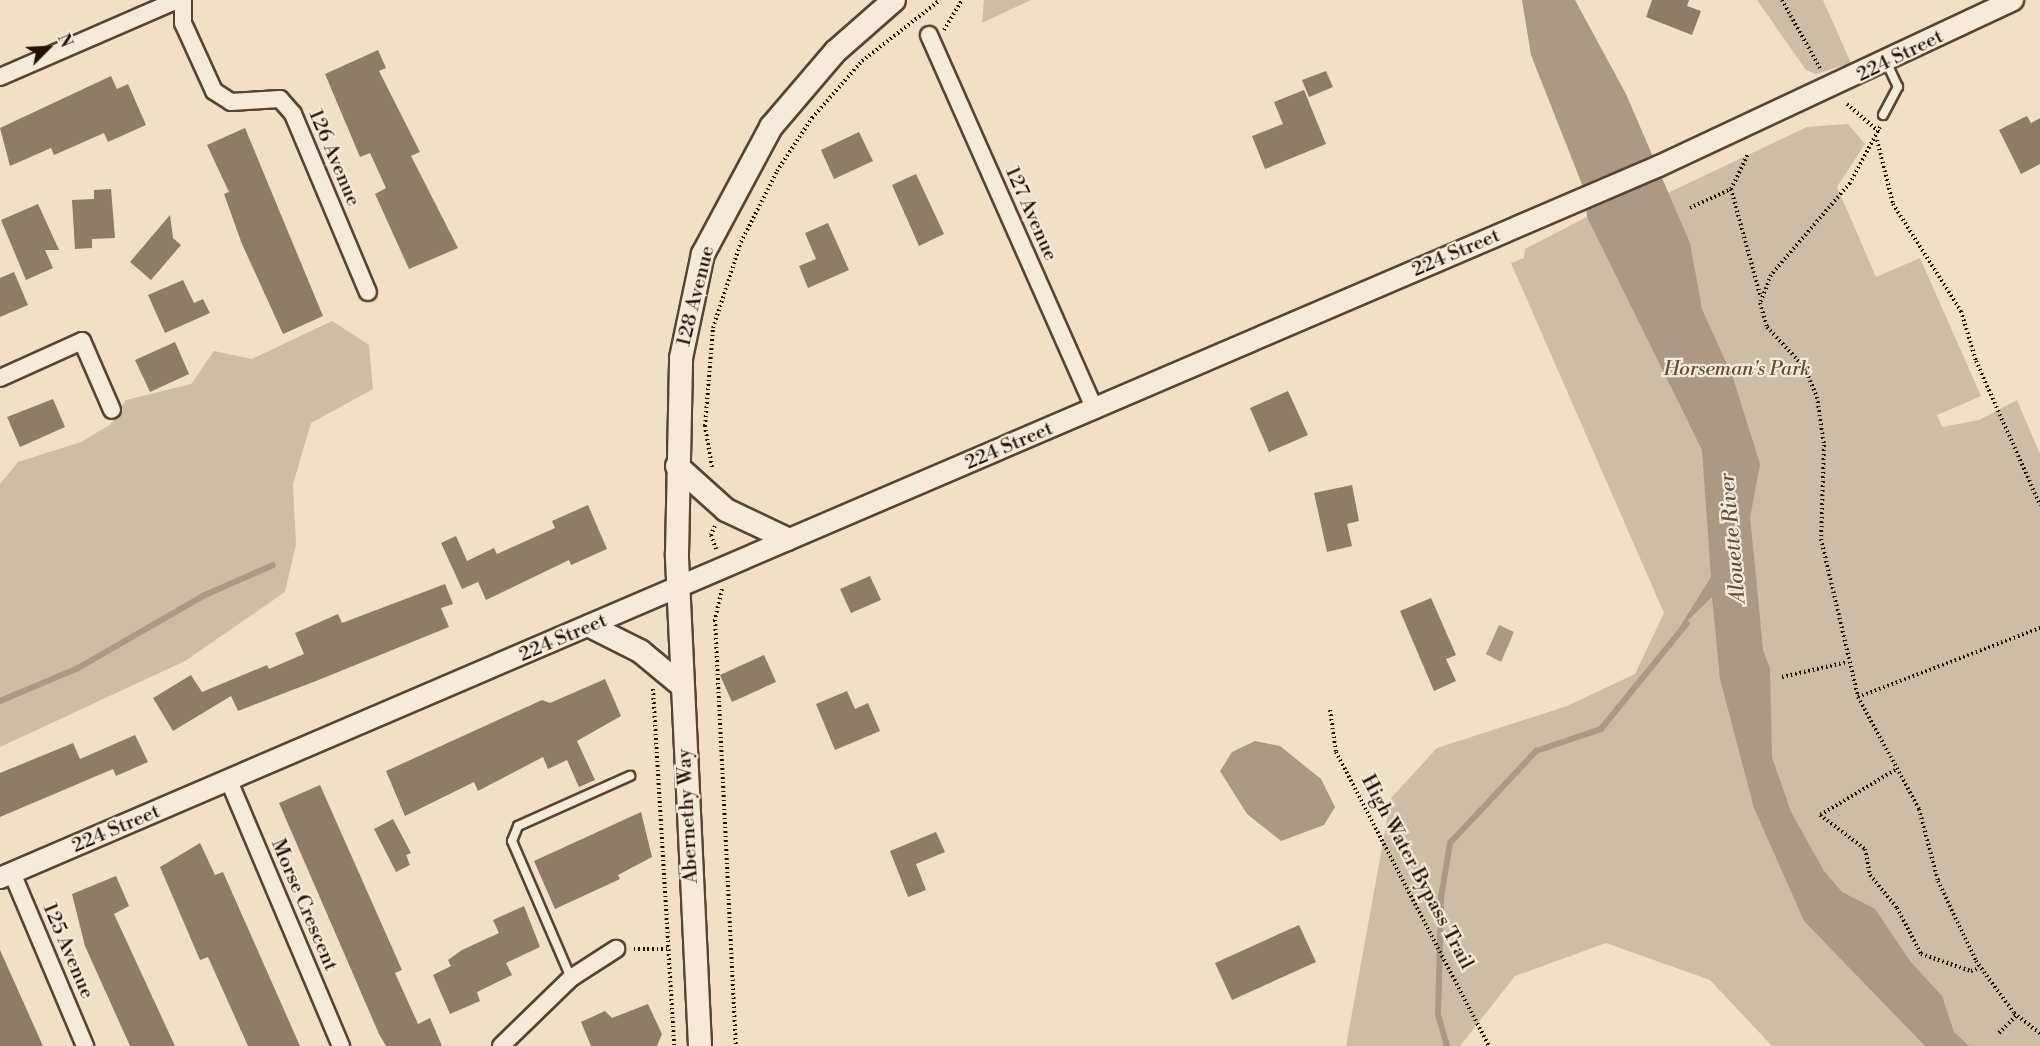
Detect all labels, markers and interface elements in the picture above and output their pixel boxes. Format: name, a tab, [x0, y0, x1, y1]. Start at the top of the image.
north arrow	[18, 18, 78, 78]
street label: 224 Street	[1853, 25, 1947, 87]
text: N	[53, 31, 76, 51]
street label: 126 Avenue	[303, 106, 365, 210]
street label: 127 Avenue	[1000, 163, 1062, 265]
street label: 224 Street	[1408, 224, 1504, 282]
street label: 128 Avenue	[672, 243, 720, 349]
park label: Horseman's Park	[1664, 357, 1810, 381]
street label: 224 Street	[961, 417, 1057, 475]
water label: Alouette River	[1715, 472, 1751, 604]
street label: 224 Street	[515, 609, 611, 667]
street label: Abernethy Way	[672, 748, 704, 884]
street label: High Water Bypass Trail	[1356, 771, 1478, 973]
street label: 224 Street	[68, 800, 164, 858]
street label: Morse Crescent	[265, 835, 343, 975]
street label: 125 Avenue	[37, 900, 99, 1002]

